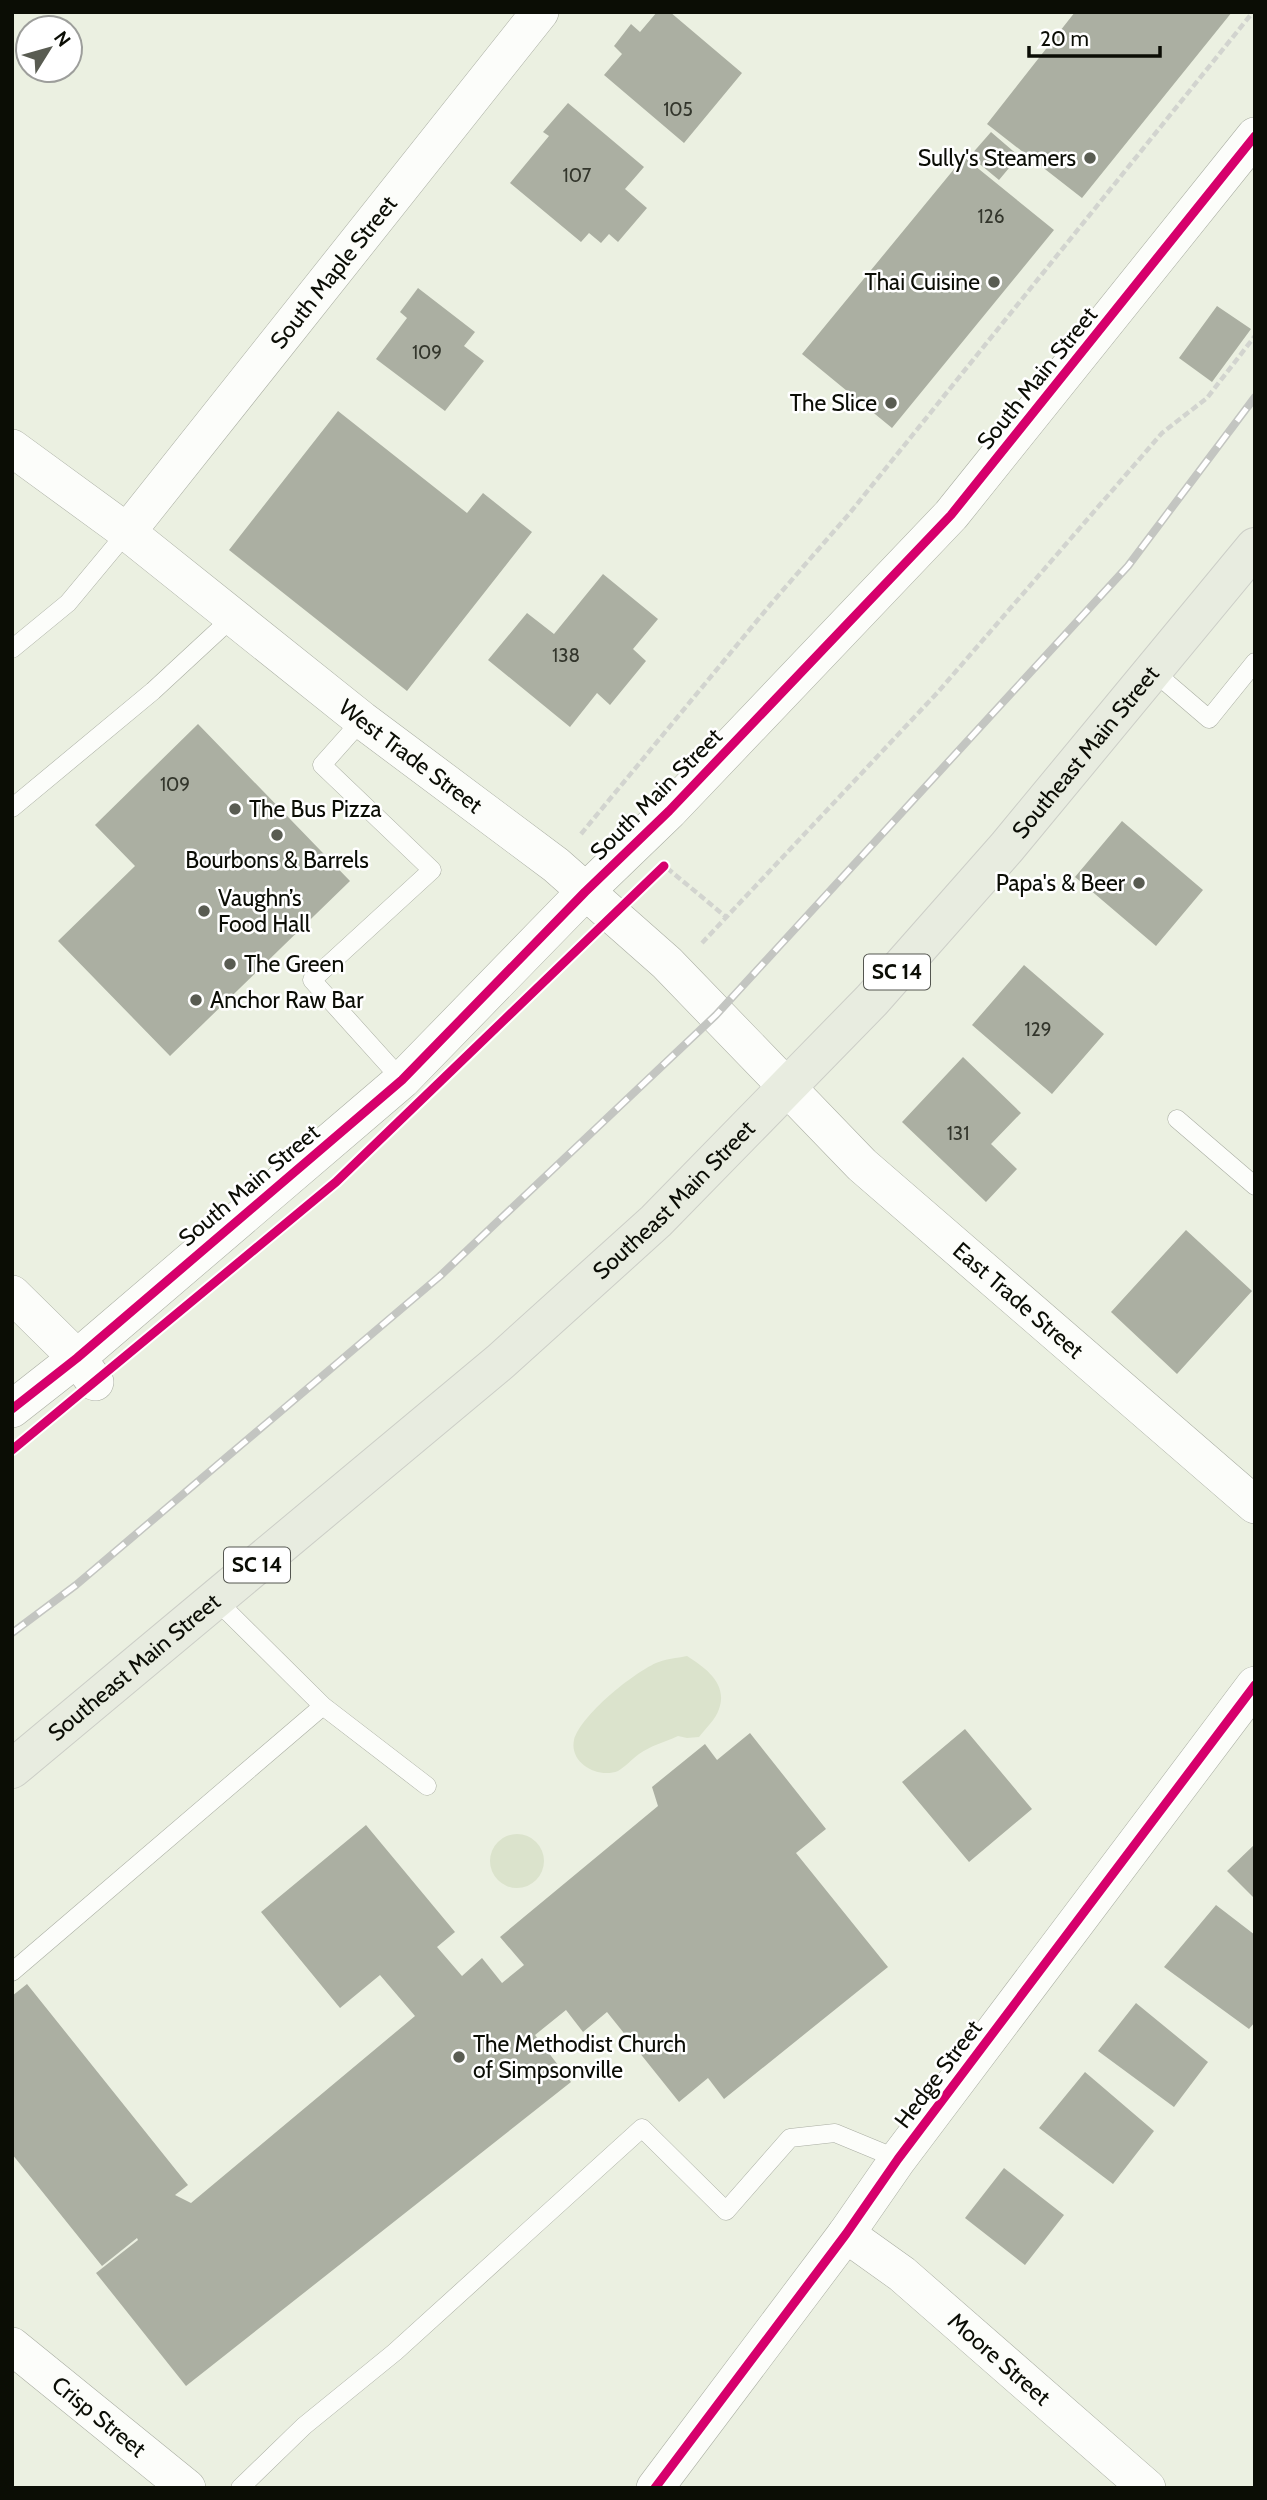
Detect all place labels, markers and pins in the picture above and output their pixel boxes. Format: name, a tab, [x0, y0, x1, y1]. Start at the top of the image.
place label: Sully's Steamers	[918, 144, 1076, 172]
marker: Sully's Steamers	[1082, 150, 1098, 166]
place label: Thai Cuisine	[865, 268, 980, 296]
marker: Thai Cuisine	[986, 274, 1002, 290]
place label: The Slice	[790, 389, 877, 417]
marker: The Slice	[883, 395, 899, 411]
place label: The Bus Pizza	[249, 795, 382, 823]
marker: The Bus Pizza	[227, 801, 243, 817]
marker: Bourbons & Barrels	[269, 827, 285, 843]
place label: Bourbons & Barrels	[185, 846, 369, 874]
place label: Papa's & Beer	[996, 869, 1126, 897]
marker: Papa's & Beer	[1131, 875, 1147, 891]
place label: Vaughn’s Food Hall	[218, 884, 311, 938]
marker: Vaughn’s Food Hall	[196, 903, 212, 919]
place label: The Green	[244, 950, 344, 978]
marker: The Green	[222, 956, 238, 972]
place label: Anchor Raw Bar	[210, 986, 364, 1014]
marker: Anchor Raw Bar	[188, 992, 204, 1008]
place label: The Methodist Church of Simpsonville	[473, 2030, 686, 2084]
marker: The Methodist Church of Simpsonville	[451, 2049, 467, 2065]

